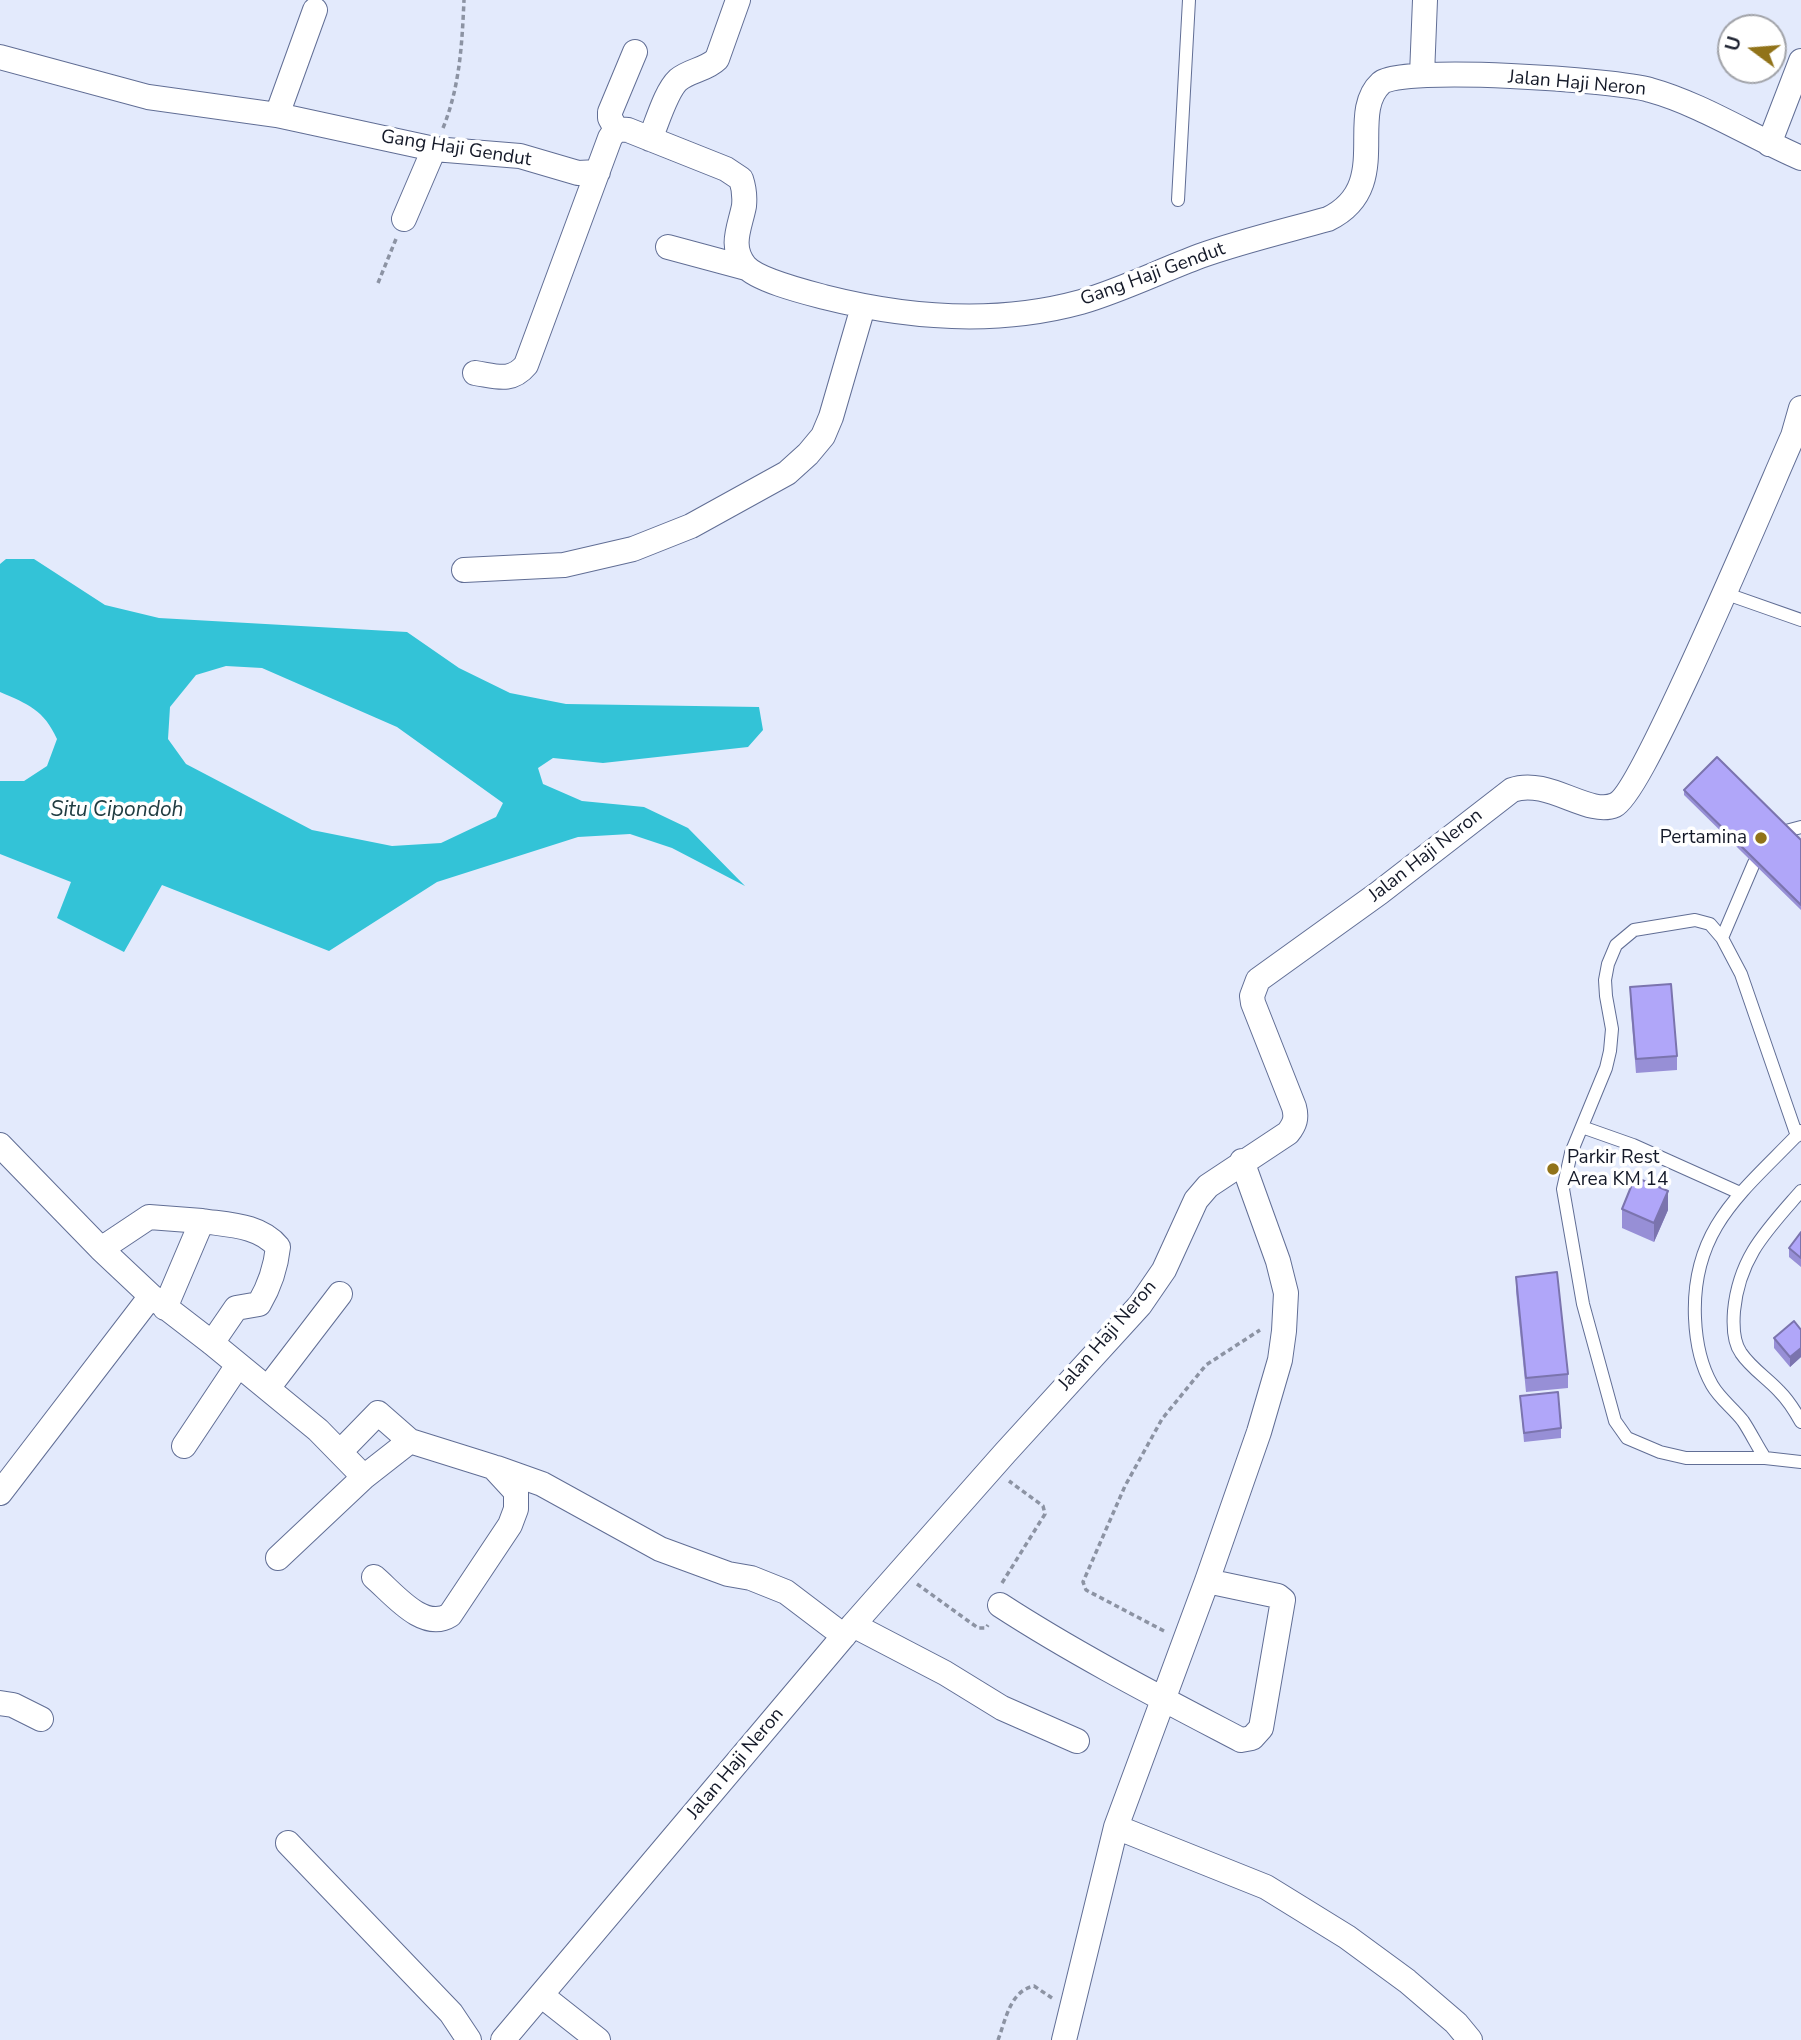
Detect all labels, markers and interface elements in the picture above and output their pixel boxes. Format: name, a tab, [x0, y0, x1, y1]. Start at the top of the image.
north arrow	[1717, 14, 1787, 84]
text: U	[1719, 33, 1748, 54]
street label: Jalan Haji Neron	[1507, 67, 1647, 101]
street label: Gang Haji Gendut	[379, 126, 533, 172]
street label: Gang Haji Gendut	[1078, 238, 1228, 312]
water label: Situ Cipondoh	[50, 798, 184, 824]
street label: Jalan Haji Neron	[1365, 805, 1487, 907]
place label: Pertamina	[1660, 827, 1747, 849]
marker: Pertamina	[1753, 830, 1769, 846]
place label: Parkir Rest Area KM 14	[1567, 1147, 1668, 1191]
marker: Parkir Rest Area KM 14	[1545, 1161, 1561, 1177]
street label: Jalan Haji Neron	[1054, 1276, 1162, 1396]
street label: Jalan Haji Neron	[683, 1704, 789, 1824]

